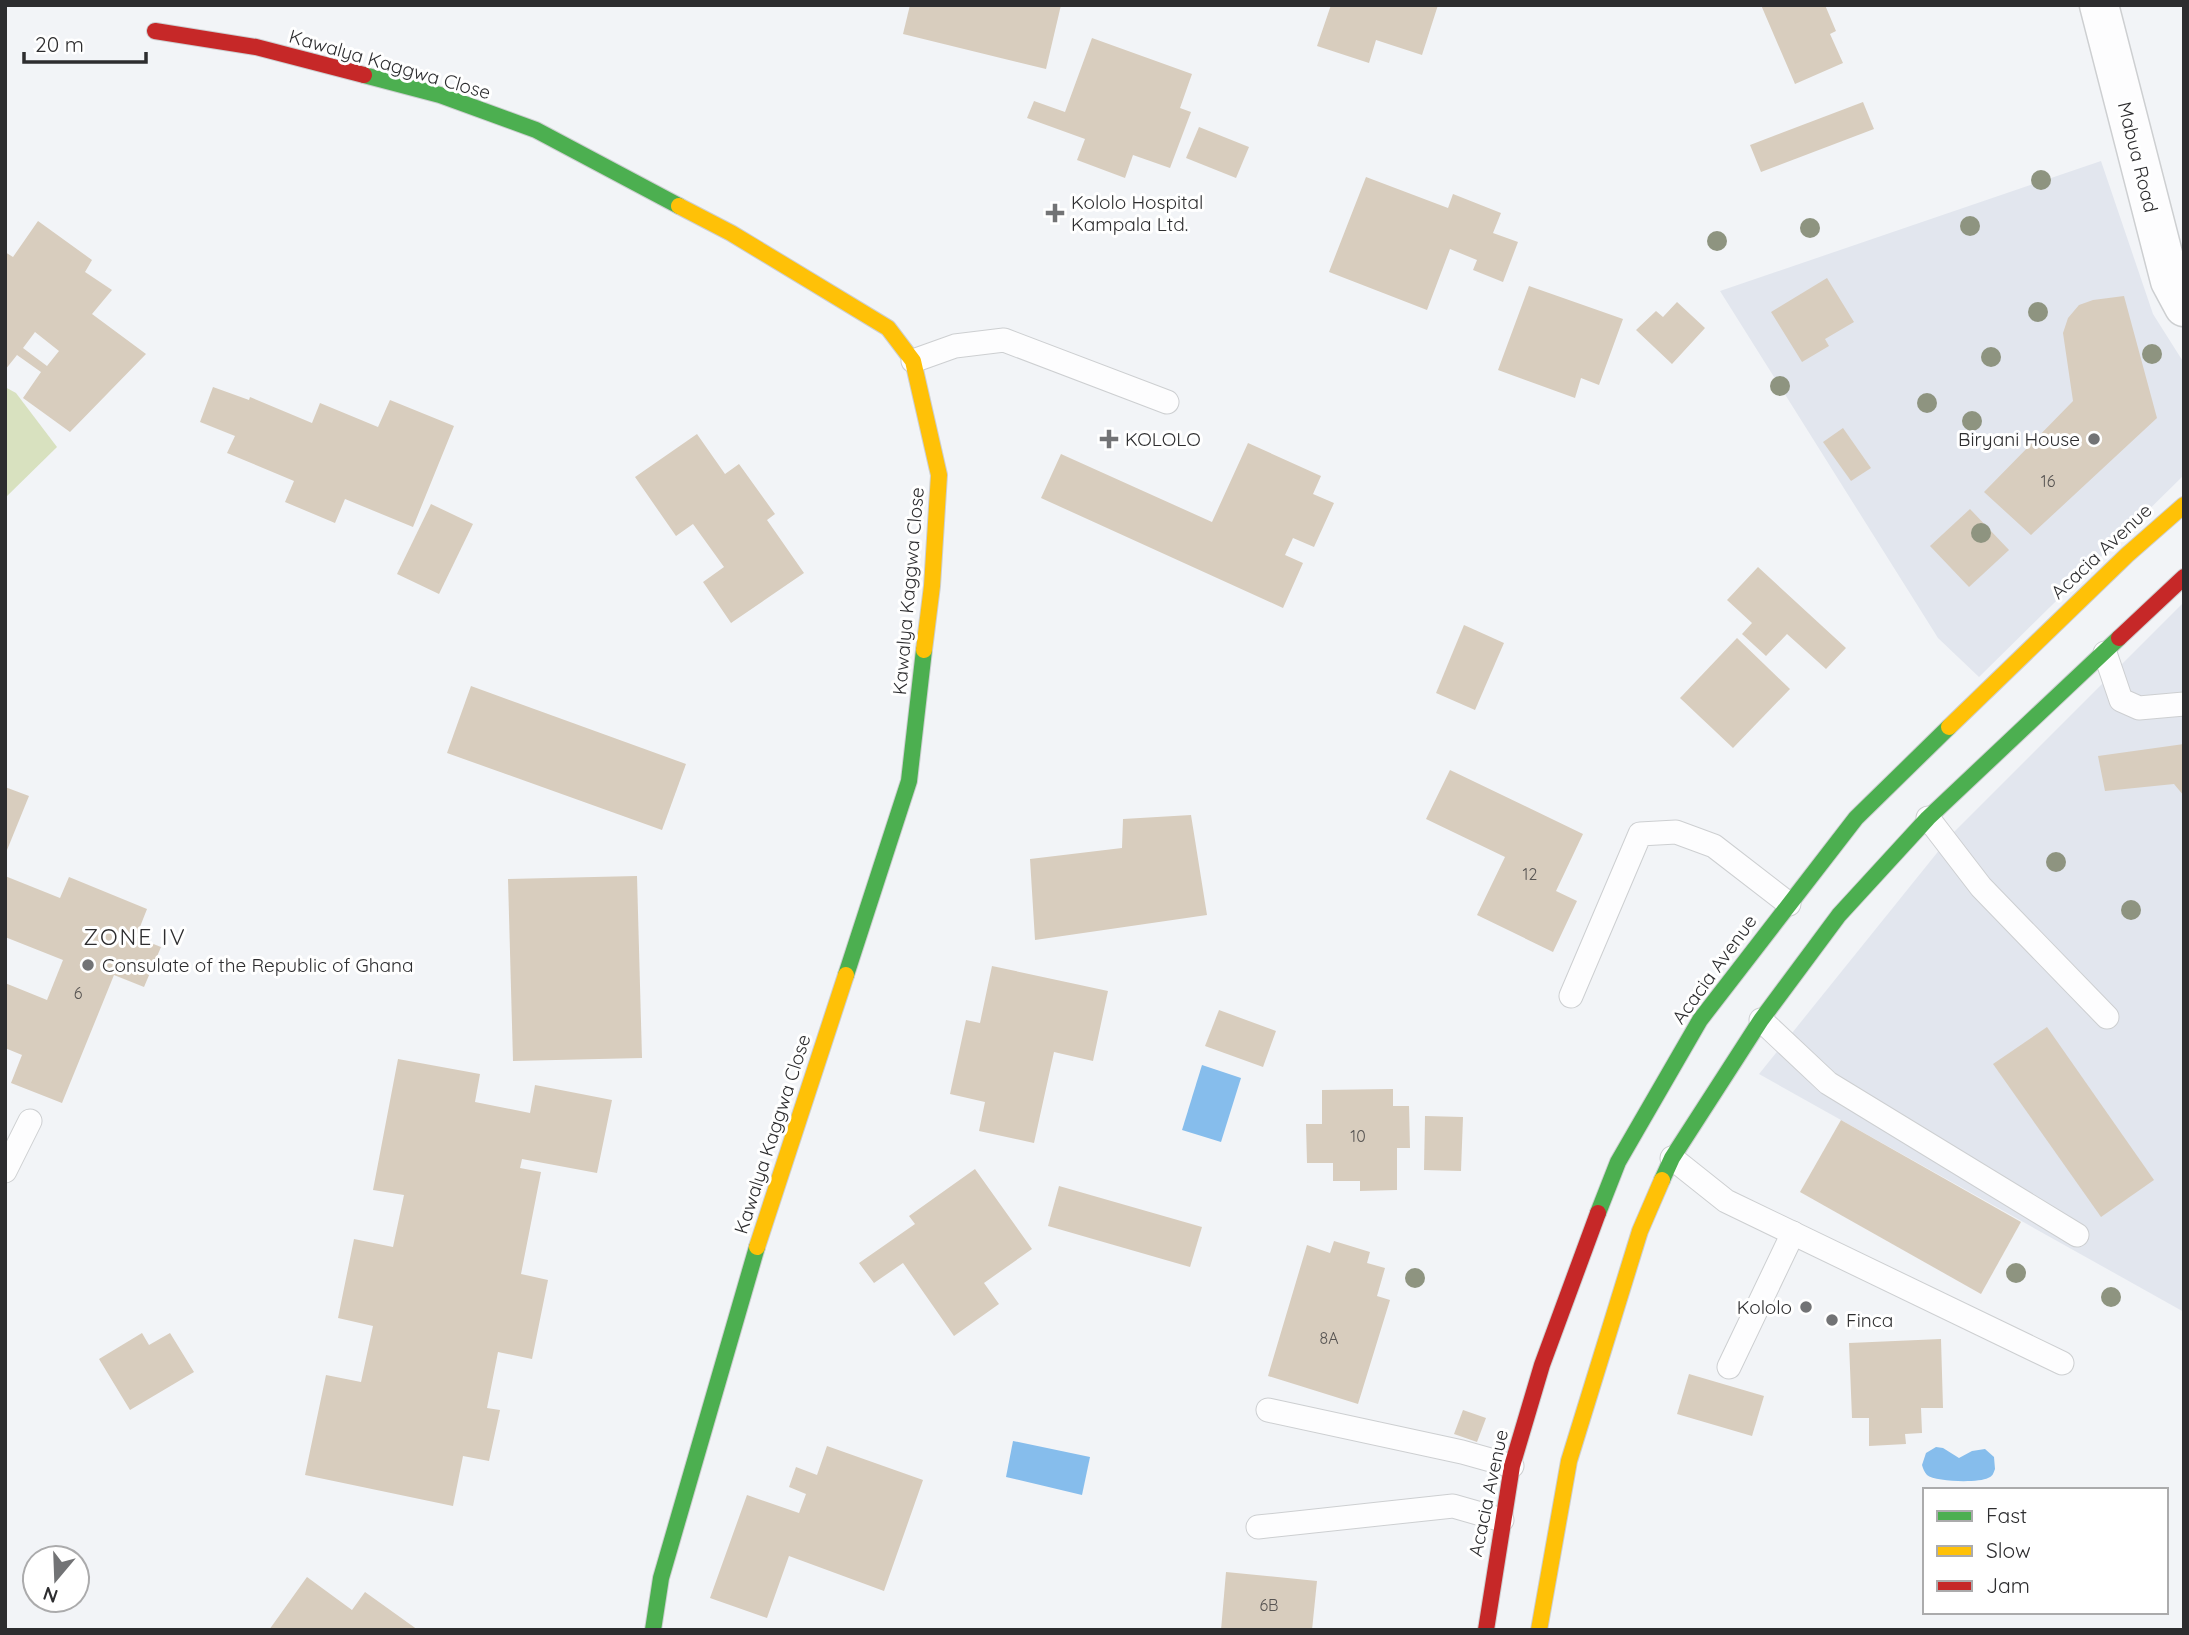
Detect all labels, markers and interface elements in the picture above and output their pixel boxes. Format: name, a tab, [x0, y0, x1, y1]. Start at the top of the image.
scale bar	[24, 21, 147, 65]
street label: Kawalya Kaggwa Close	[286, 24, 494, 104]
text: 20 m	[35, 31, 84, 57]
street label: Mabua Road	[2113, 99, 2163, 215]
place label: Kololo Hospital Kampala Ltd.	[1071, 190, 1203, 236]
marker: Kololo Hospital Kampala Ltd.	[1045, 203, 1065, 223]
place label: KOLOLO	[1125, 427, 1201, 451]
place label: Biryani House	[1958, 427, 2080, 451]
marker: KOLOLO	[1099, 429, 1119, 449]
marker: Biryani House	[2086, 431, 2102, 447]
house number: 16	[2041, 471, 2056, 491]
street label: Kawalya Kaggwa Close	[887, 486, 929, 696]
street label: Acacia Avenue	[2046, 498, 2156, 604]
house number: 12	[1523, 864, 1538, 884]
street label: Acacia Avenue	[1666, 910, 1762, 1028]
district label: ZONE IV	[83, 922, 187, 951]
place label: Consulate of the Republic of Ghana	[102, 953, 414, 977]
marker: Consulate of the Republic of Ghana	[80, 957, 96, 973]
house number: 6	[74, 983, 83, 1003]
street label: Kawalya Kaggwa Close	[728, 1031, 816, 1237]
house number: 10	[1350, 1126, 1366, 1146]
place label: Kololo	[1737, 1295, 1792, 1319]
marker: Kololo	[1798, 1299, 1814, 1315]
place label: Finca	[1846, 1308, 1893, 1332]
marker: Finca	[1824, 1312, 1840, 1328]
house number: 8A	[1320, 1328, 1339, 1348]
street label: Acacia Avenue	[1463, 1427, 1513, 1559]
legend	[1923, 1488, 2168, 1614]
text: Fast	[1986, 1502, 2027, 1528]
text: Slow	[1986, 1537, 2031, 1563]
north arrow	[21, 1544, 91, 1614]
text: Jam	[1986, 1572, 2030, 1598]
text: N	[40, 1581, 61, 1609]
house number: 6B	[1259, 1595, 1279, 1615]

